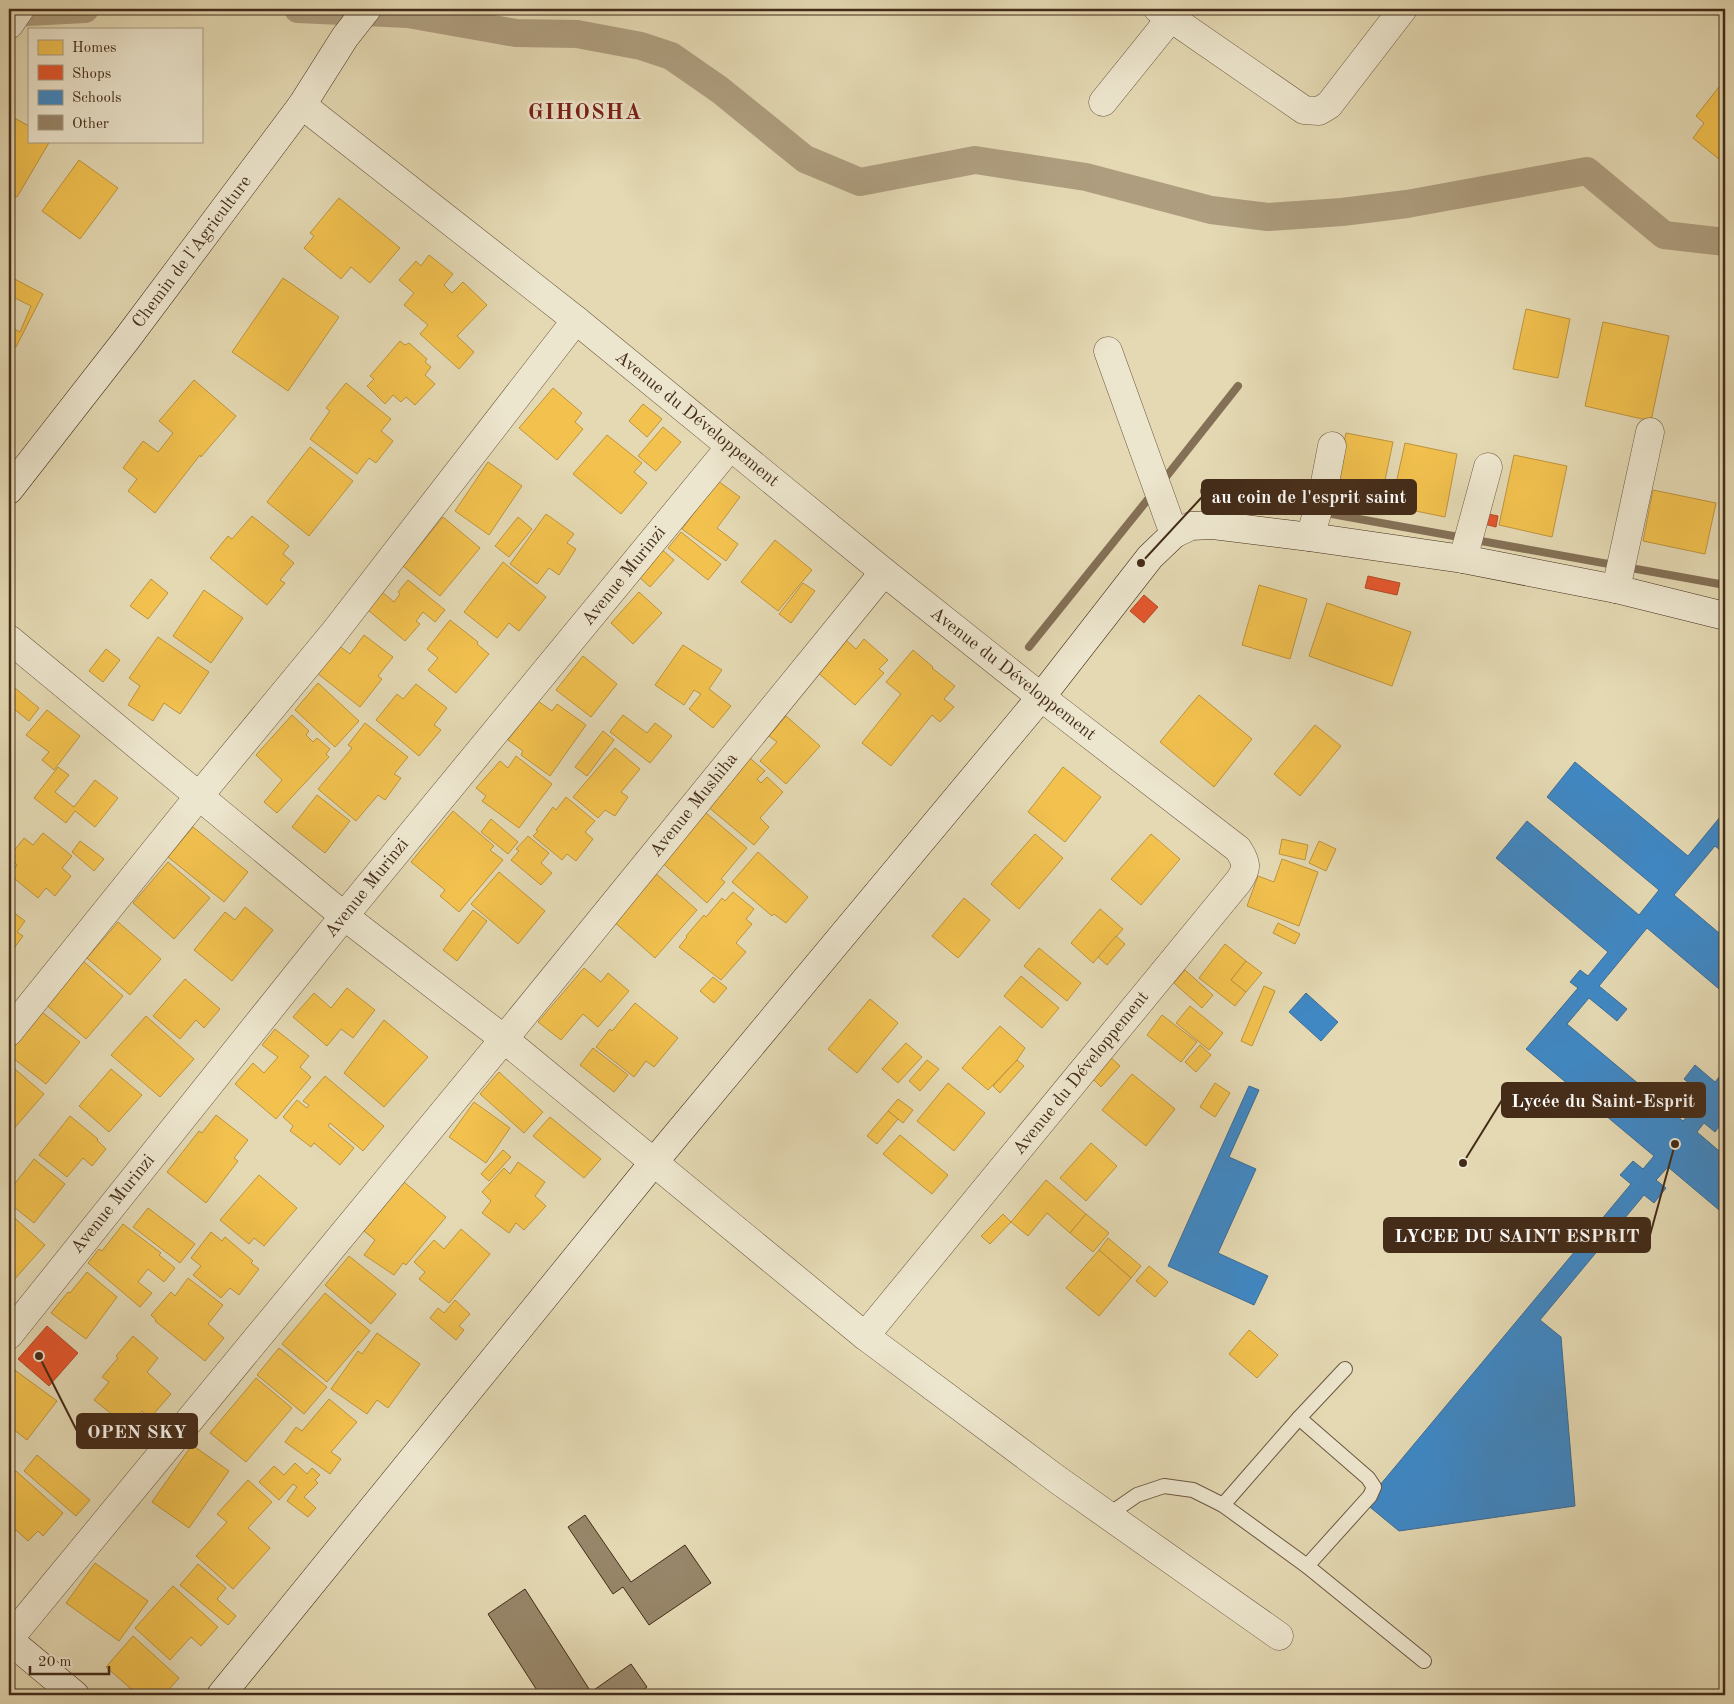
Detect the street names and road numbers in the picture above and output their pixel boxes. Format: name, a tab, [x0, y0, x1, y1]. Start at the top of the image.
street label: Chemin de l'Agriculture	[129, 172, 255, 332]
street label: Avenue du Développement	[612, 348, 782, 490]
street label: Avenue Murinzi	[579, 523, 669, 629]
street label: Avenue du Développement	[927, 604, 1099, 744]
street label: Avenue Mushiha	[647, 749, 741, 860]
street label: Avenue Murinzi	[322, 835, 412, 941]
street label: Avenue du Développement	[1010, 988, 1152, 1158]
street label: Avenue Murinzi	[68, 1151, 158, 1257]

